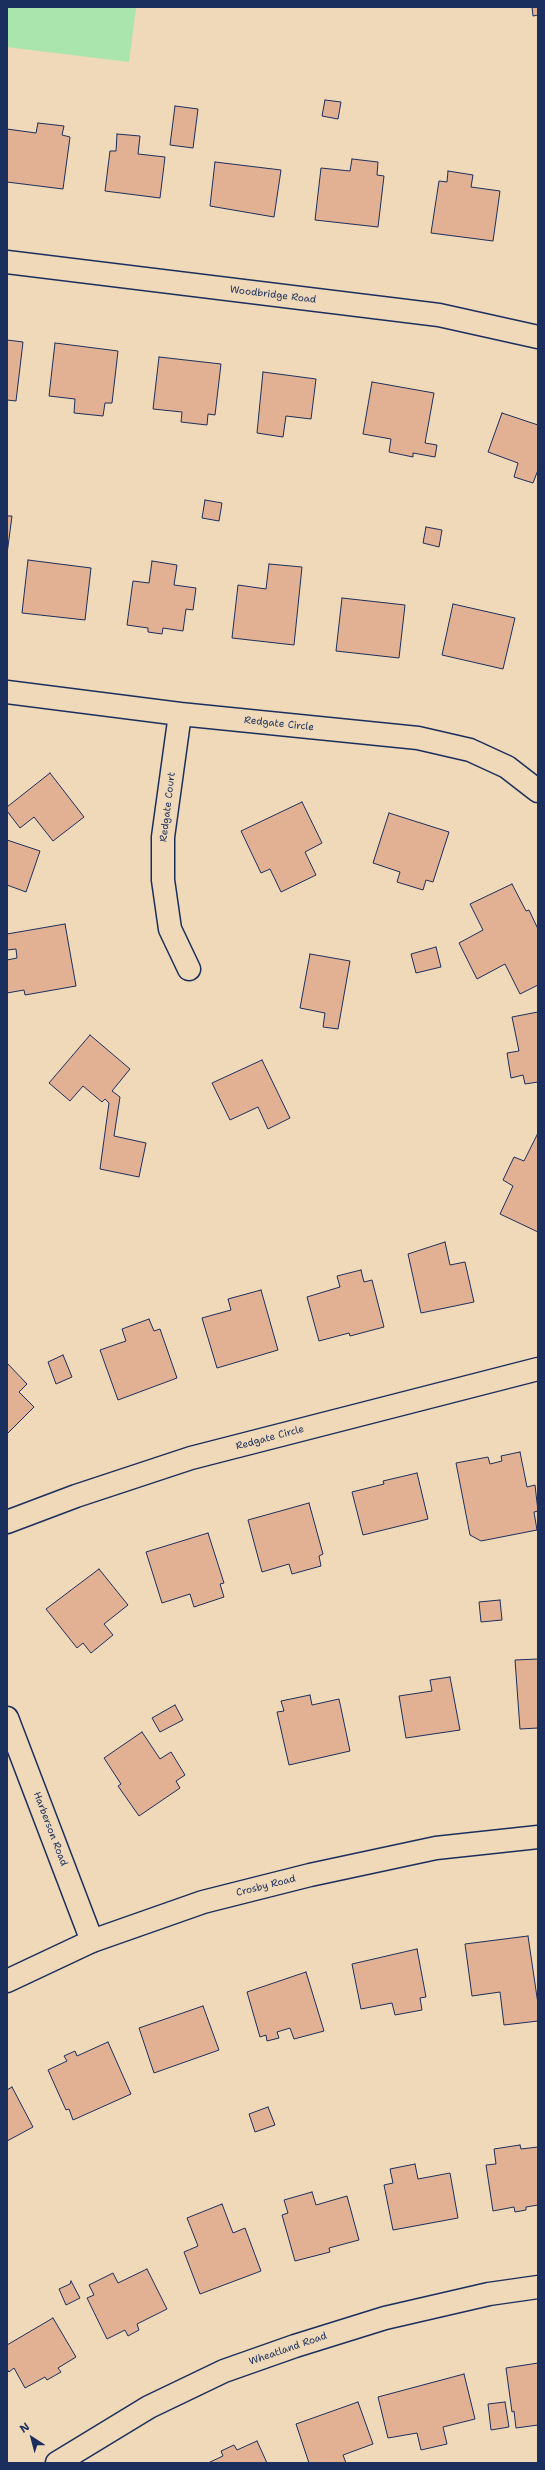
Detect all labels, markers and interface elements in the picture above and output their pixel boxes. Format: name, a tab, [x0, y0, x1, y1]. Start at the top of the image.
street label: Woodbridge Road	[229, 284, 317, 306]
street label: Redgate Circle	[244, 714, 314, 734]
street label: Redgate Court	[158, 771, 178, 843]
street label: Redgate Circle	[235, 1423, 305, 1453]
street label: Harberson Road	[30, 1790, 70, 1868]
street label: Crosby Road	[235, 1873, 297, 1899]
street label: Wheatland Road	[247, 2330, 329, 2368]
north arrow	[12, 2418, 52, 2458]
text: N	[17, 2419, 33, 2437]

